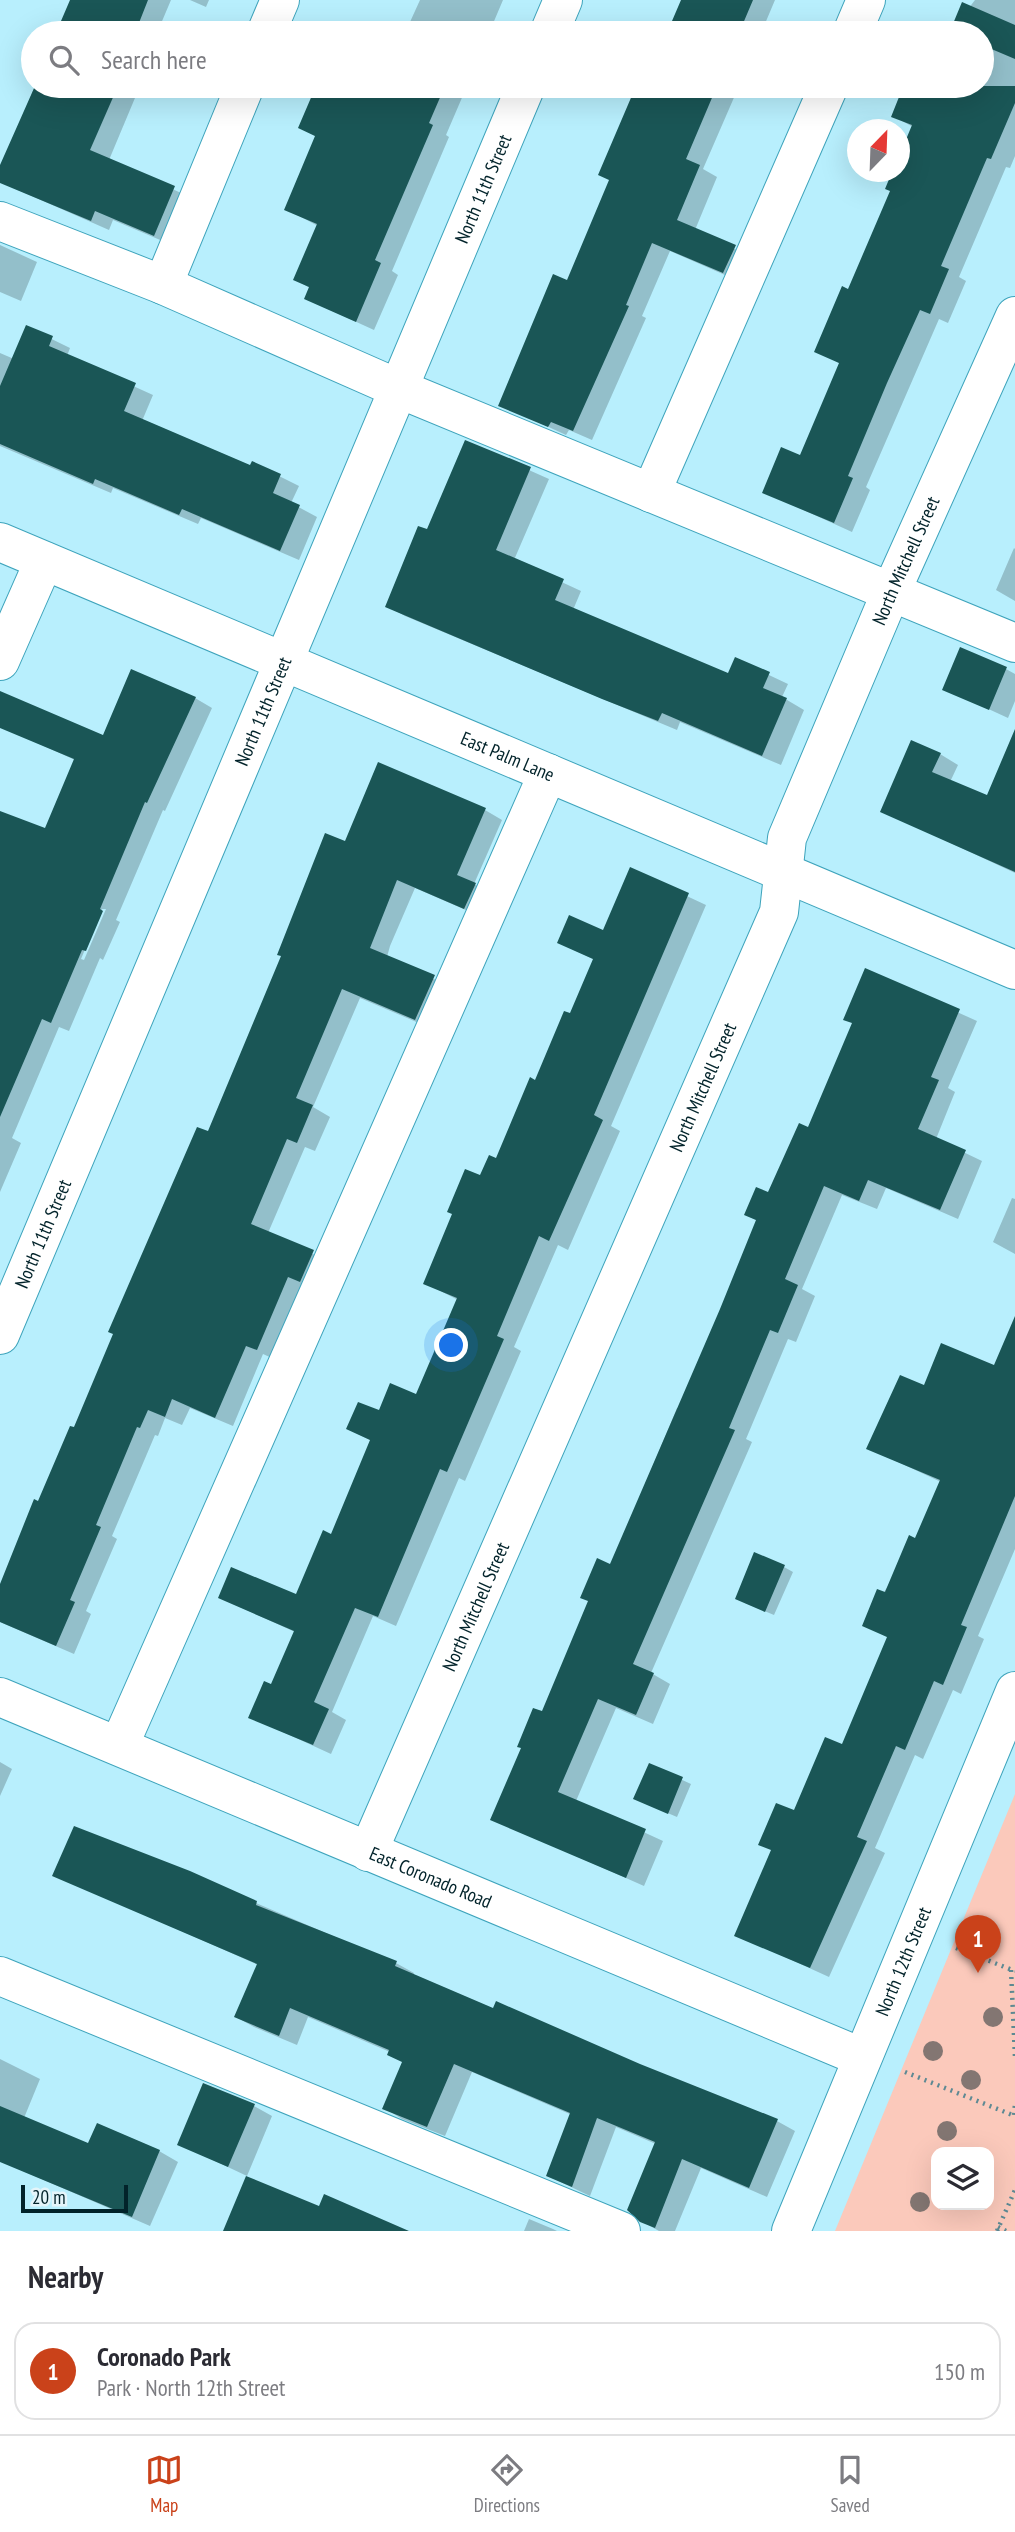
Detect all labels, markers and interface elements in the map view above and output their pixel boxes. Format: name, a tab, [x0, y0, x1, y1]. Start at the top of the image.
search box	[21, 21, 994, 98]
icon: search	[45, 41, 83, 79]
text: Search here	[101, 43, 207, 76]
north arrow	[847, 119, 910, 182]
street label: North 11th Street	[449, 130, 517, 247]
street label: North Mitchell Street	[866, 492, 945, 629]
street label: North 11th Street	[229, 652, 297, 769]
street label: East Palm Lane	[457, 726, 558, 787]
street label: North Mitchell Street	[664, 1018, 742, 1155]
street label: North 11th Street	[9, 1175, 77, 1292]
your location	[434, 1328, 468, 1362]
street label: North Mitchell Street	[437, 1538, 514, 1675]
street label: East Coronado Road	[366, 1841, 496, 1913]
street label: North 12th Street	[870, 1902, 936, 2019]
pin: 1	[955, 1915, 1001, 1973]
map controls	[931, 2147, 994, 2210]
button: layers	[931, 2147, 994, 2210]
scale bar	[21, 2182, 128, 2214]
text: 20 m	[32, 2185, 66, 2209]
text: Nearby	[28, 2257, 103, 2296]
text: Coronado Park	[97, 2340, 231, 2373]
text: 1	[48, 2357, 59, 2386]
text: 150 m	[934, 2357, 985, 2386]
text: Park · North 12th Street	[97, 2373, 285, 2402]
tab: Map	[145, 2451, 183, 2517]
tab: Directions	[474, 2451, 540, 2517]
tab: Saved	[831, 2451, 870, 2517]

